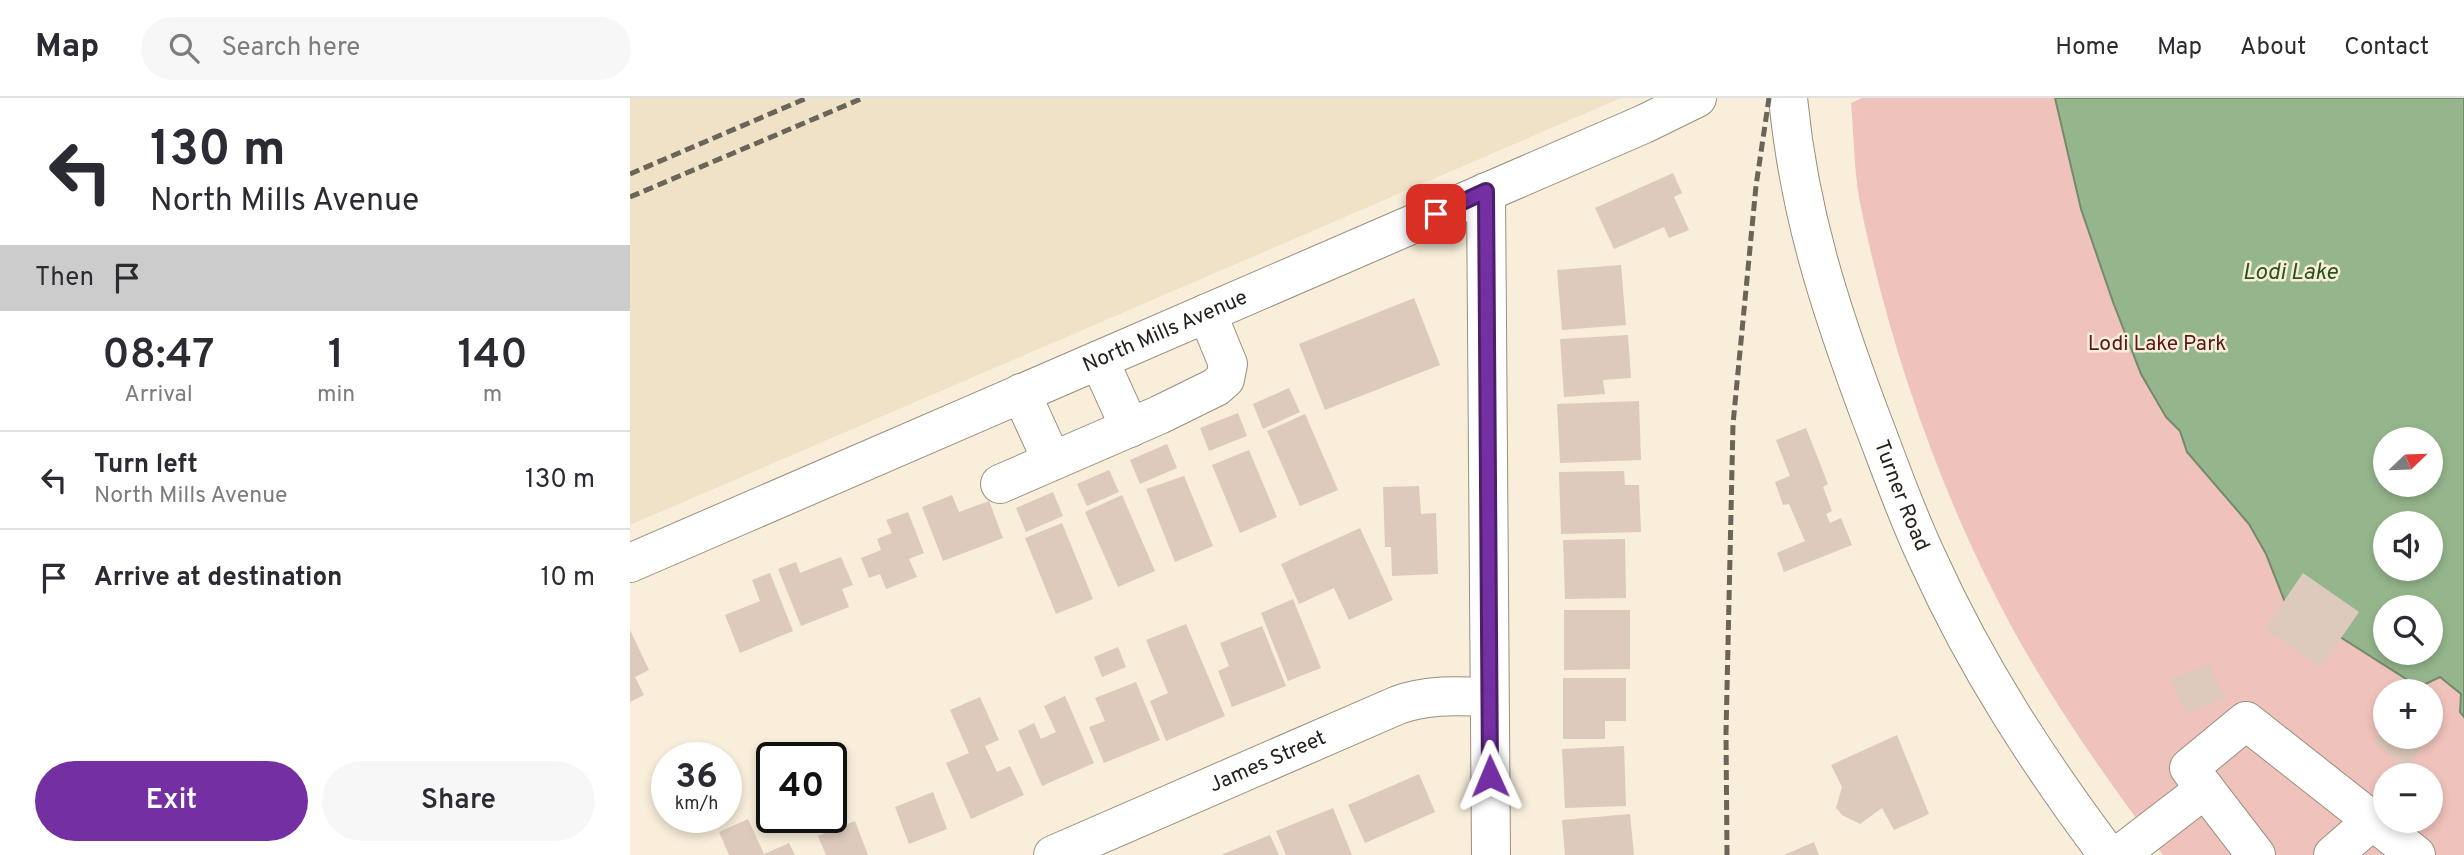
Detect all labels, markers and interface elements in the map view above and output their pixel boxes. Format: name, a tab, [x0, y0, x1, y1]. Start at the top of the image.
search box	[141, 17, 631, 80]
text: Map	[35, 27, 99, 69]
icon: search	[165, 29, 203, 67]
text: Search here	[221, 32, 360, 65]
text: Home	[2055, 33, 2119, 63]
text: Map	[2157, 33, 2202, 63]
text: About	[2240, 33, 2306, 63]
text: Contact	[2344, 33, 2429, 63]
text: 130 m	[150, 121, 286, 183]
icon: left	[35, 126, 126, 217]
text: North Mills Avenue	[150, 182, 419, 222]
pin	[1406, 184, 1466, 244]
icon: arrive	[1417, 195, 1455, 233]
icon: arrive	[108, 259, 146, 297]
water label: Lodi Lake	[2242, 259, 2339, 288]
text: Then	[35, 262, 94, 295]
street label: North Mills Avenue	[1079, 284, 1252, 379]
text: 08:47	[102, 330, 215, 383]
text: 1	[328, 330, 344, 383]
text: 140	[457, 330, 528, 383]
park label: Lodi Lake Park	[2088, 331, 2226, 358]
text: Arrival	[124, 381, 193, 410]
text: min	[317, 381, 355, 410]
text: m	[483, 381, 502, 410]
north arrow	[2373, 427, 2443, 497]
map controls	[2373, 427, 2443, 833]
street label: Turner Road	[1867, 436, 1936, 555]
text: Turn left	[94, 449, 198, 482]
icon: left	[35, 461, 73, 499]
text: 130 m	[525, 464, 595, 497]
text: North Mills Avenue	[94, 482, 287, 511]
button: sound	[2373, 511, 2443, 581]
icon: arrive	[35, 559, 73, 597]
text: Arrive at destination	[94, 562, 342, 595]
text: 10 m	[540, 562, 595, 595]
button: search	[2373, 595, 2443, 665]
button: +	[2373, 679, 2443, 749]
street label: James Street	[1205, 724, 1330, 799]
position arrow	[1453, 739, 1527, 813]
speed limit sign: 40	[756, 742, 847, 833]
text: 36	[675, 756, 718, 800]
button: Exit	[35, 761, 308, 841]
button: Share	[322, 761, 595, 841]
button: −	[2373, 763, 2443, 833]
text: km/h	[675, 793, 718, 816]

